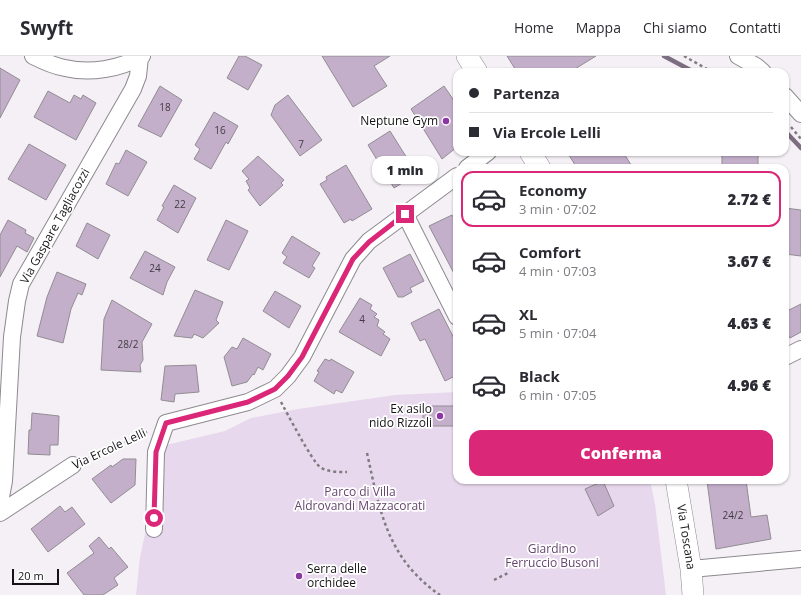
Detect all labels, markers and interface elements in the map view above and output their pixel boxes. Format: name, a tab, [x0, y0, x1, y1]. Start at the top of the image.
text: Swyft	[20, 15, 73, 41]
text: Home	[514, 18, 554, 37]
text: Mappa	[576, 18, 621, 37]
text: Chi siamo	[643, 18, 707, 37]
text: Contatti	[729, 18, 781, 37]
text: Partenza	[493, 83, 560, 103]
house number: 18	[159, 100, 171, 114]
place label: Neptune Gym	[360, 112, 438, 129]
marker: Neptune Gym	[441, 116, 451, 126]
text: Via Ercole Lelli	[493, 122, 601, 142]
house number: 16	[214, 123, 226, 137]
house number: 7	[298, 137, 304, 151]
callout: 1 min	[372, 156, 438, 184]
text: 1 min	[387, 161, 423, 179]
street label: Via Gaspare Tagliacozzi	[16, 165, 93, 287]
text: Economy	[519, 180, 587, 200]
icon: car	[471, 181, 507, 217]
text: 2.72 €	[728, 189, 771, 209]
house number: 22	[174, 197, 186, 211]
text: 3 min · 07:02	[519, 200, 596, 218]
route end	[396, 205, 414, 223]
text: Comfort	[519, 242, 581, 262]
icon: car	[471, 243, 507, 279]
text: 3.67 €	[728, 251, 771, 271]
house number: 24	[149, 261, 161, 275]
text: 4 min · 07:03	[519, 262, 596, 280]
text: XL	[519, 304, 537, 324]
icon: car	[471, 305, 507, 341]
house number: 4	[359, 312, 365, 326]
text: 4.63 €	[728, 313, 771, 333]
text: 5 min · 07:04	[519, 324, 596, 342]
house number: 28/2	[118, 337, 139, 351]
text: Black	[519, 366, 560, 386]
icon: car	[471, 367, 507, 403]
text: 4.96 €	[728, 375, 771, 395]
text: 6 min · 07:05	[519, 386, 596, 404]
place label: Ex asilo nido Rizzoli	[369, 400, 432, 431]
marker: Ex asilo nido Rizzoli	[435, 411, 445, 421]
street label: Via Ercole Lelli	[69, 424, 148, 473]
button: Conferma	[469, 430, 773, 476]
park label: Parco di Villa Aldrovandi Mazzacorati	[295, 483, 425, 514]
street label: Via Toscana	[673, 503, 700, 571]
house number: 24/2	[723, 508, 744, 522]
route start	[145, 509, 163, 527]
park label: Giardino Ferruccio Busoni	[505, 540, 599, 571]
place label: Serra delle orchidee	[307, 560, 367, 591]
scale bar	[12, 567, 59, 586]
text: 20 m	[18, 568, 44, 583]
marker: Serra delle orchidee	[294, 571, 304, 581]

